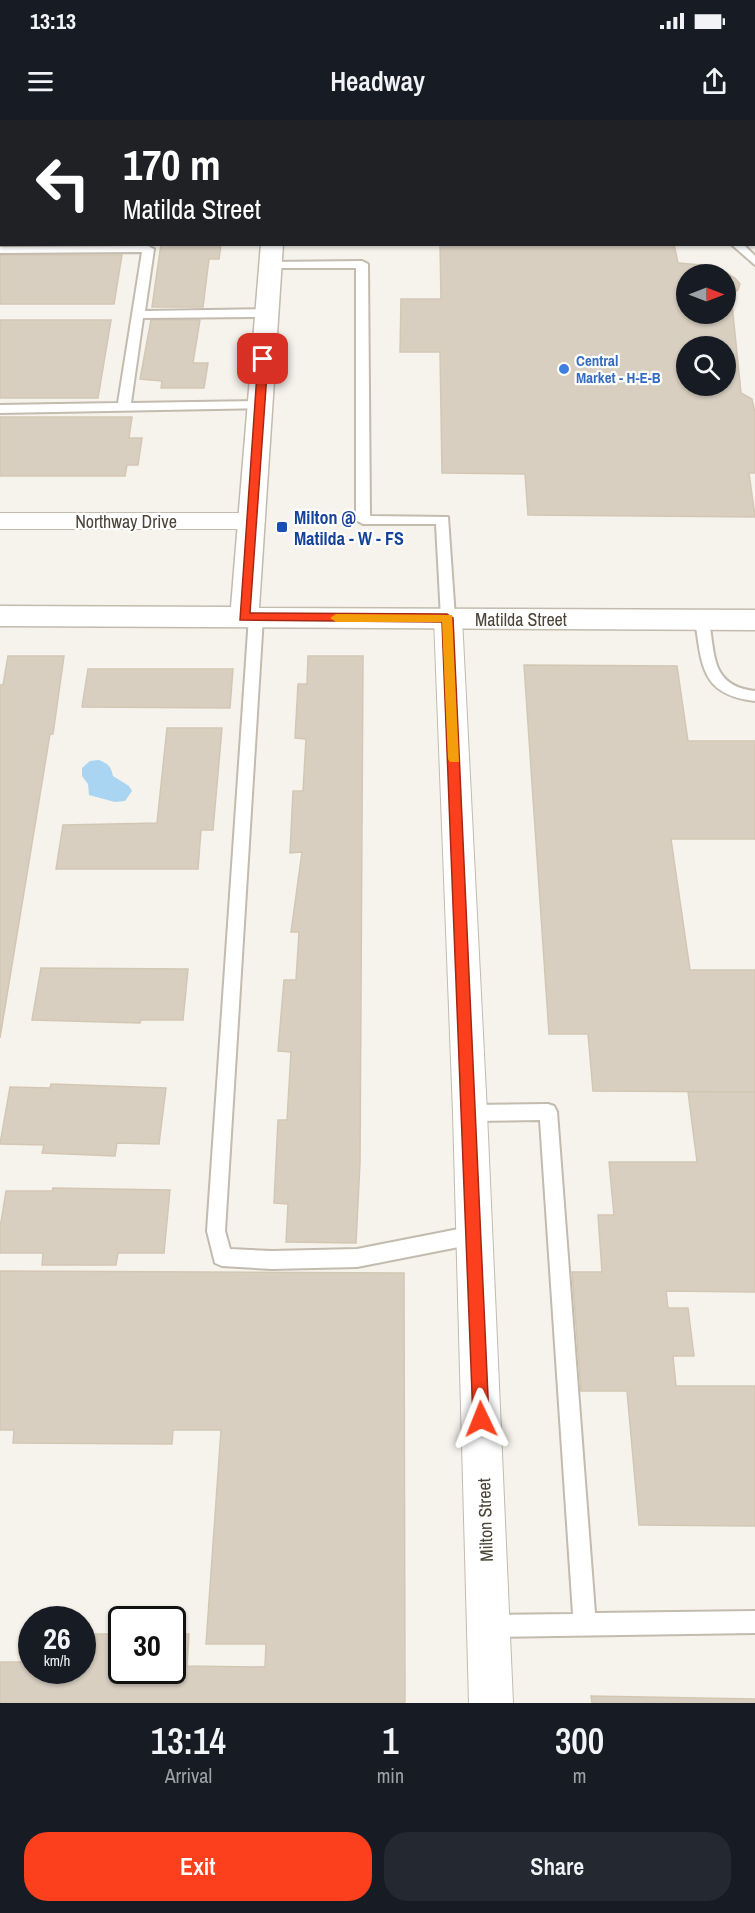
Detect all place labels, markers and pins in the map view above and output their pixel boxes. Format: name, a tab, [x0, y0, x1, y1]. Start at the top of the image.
pin	[237, 333, 288, 384]
place label: Central Market - H-E-B	[576, 350, 661, 388]
marker: Central Market - H-E-B	[557, 362, 571, 376]
place label: Milton @ Matilda - W - FS	[294, 505, 404, 551]
marker: Milton @ Matilda - W - FS	[275, 520, 289, 534]

